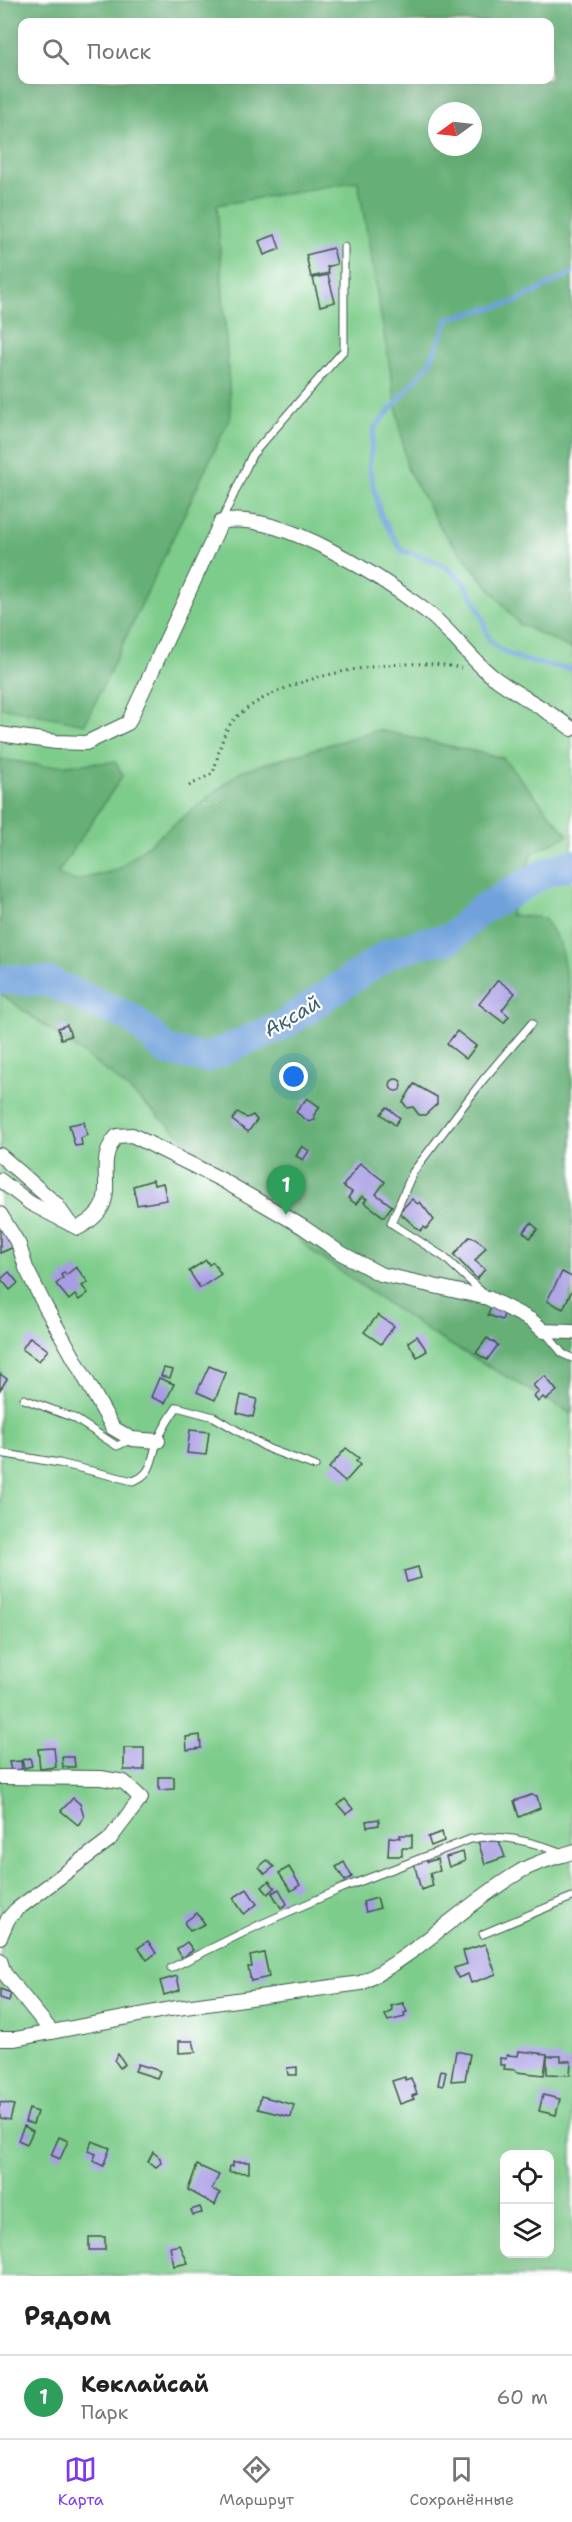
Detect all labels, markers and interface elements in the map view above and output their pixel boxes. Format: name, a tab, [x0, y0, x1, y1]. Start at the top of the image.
search box	[18, 18, 554, 84]
icon: search	[39, 35, 72, 68]
text: Поиск	[87, 37, 151, 66]
north arrow	[428, 102, 482, 156]
water label: Ақсай	[259, 990, 325, 1042]
your location	[279, 1062, 308, 1091]
pin: 1	[266, 1166, 306, 1215]
map controls	[500, 2150, 554, 2258]
button: locate	[500, 2150, 554, 2204]
button: layers	[500, 2204, 554, 2258]
text: Рядом	[24, 2298, 111, 2333]
text: Көклайсай	[81, 2370, 209, 2399]
text: 1	[39, 2384, 48, 2410]
text: 60 m	[496, 2384, 548, 2410]
text: Парк	[81, 2399, 128, 2425]
tab: Карта	[58, 2453, 104, 2510]
tab: Маршрут	[219, 2453, 294, 2510]
tab: Сохранённые	[410, 2453, 514, 2510]

